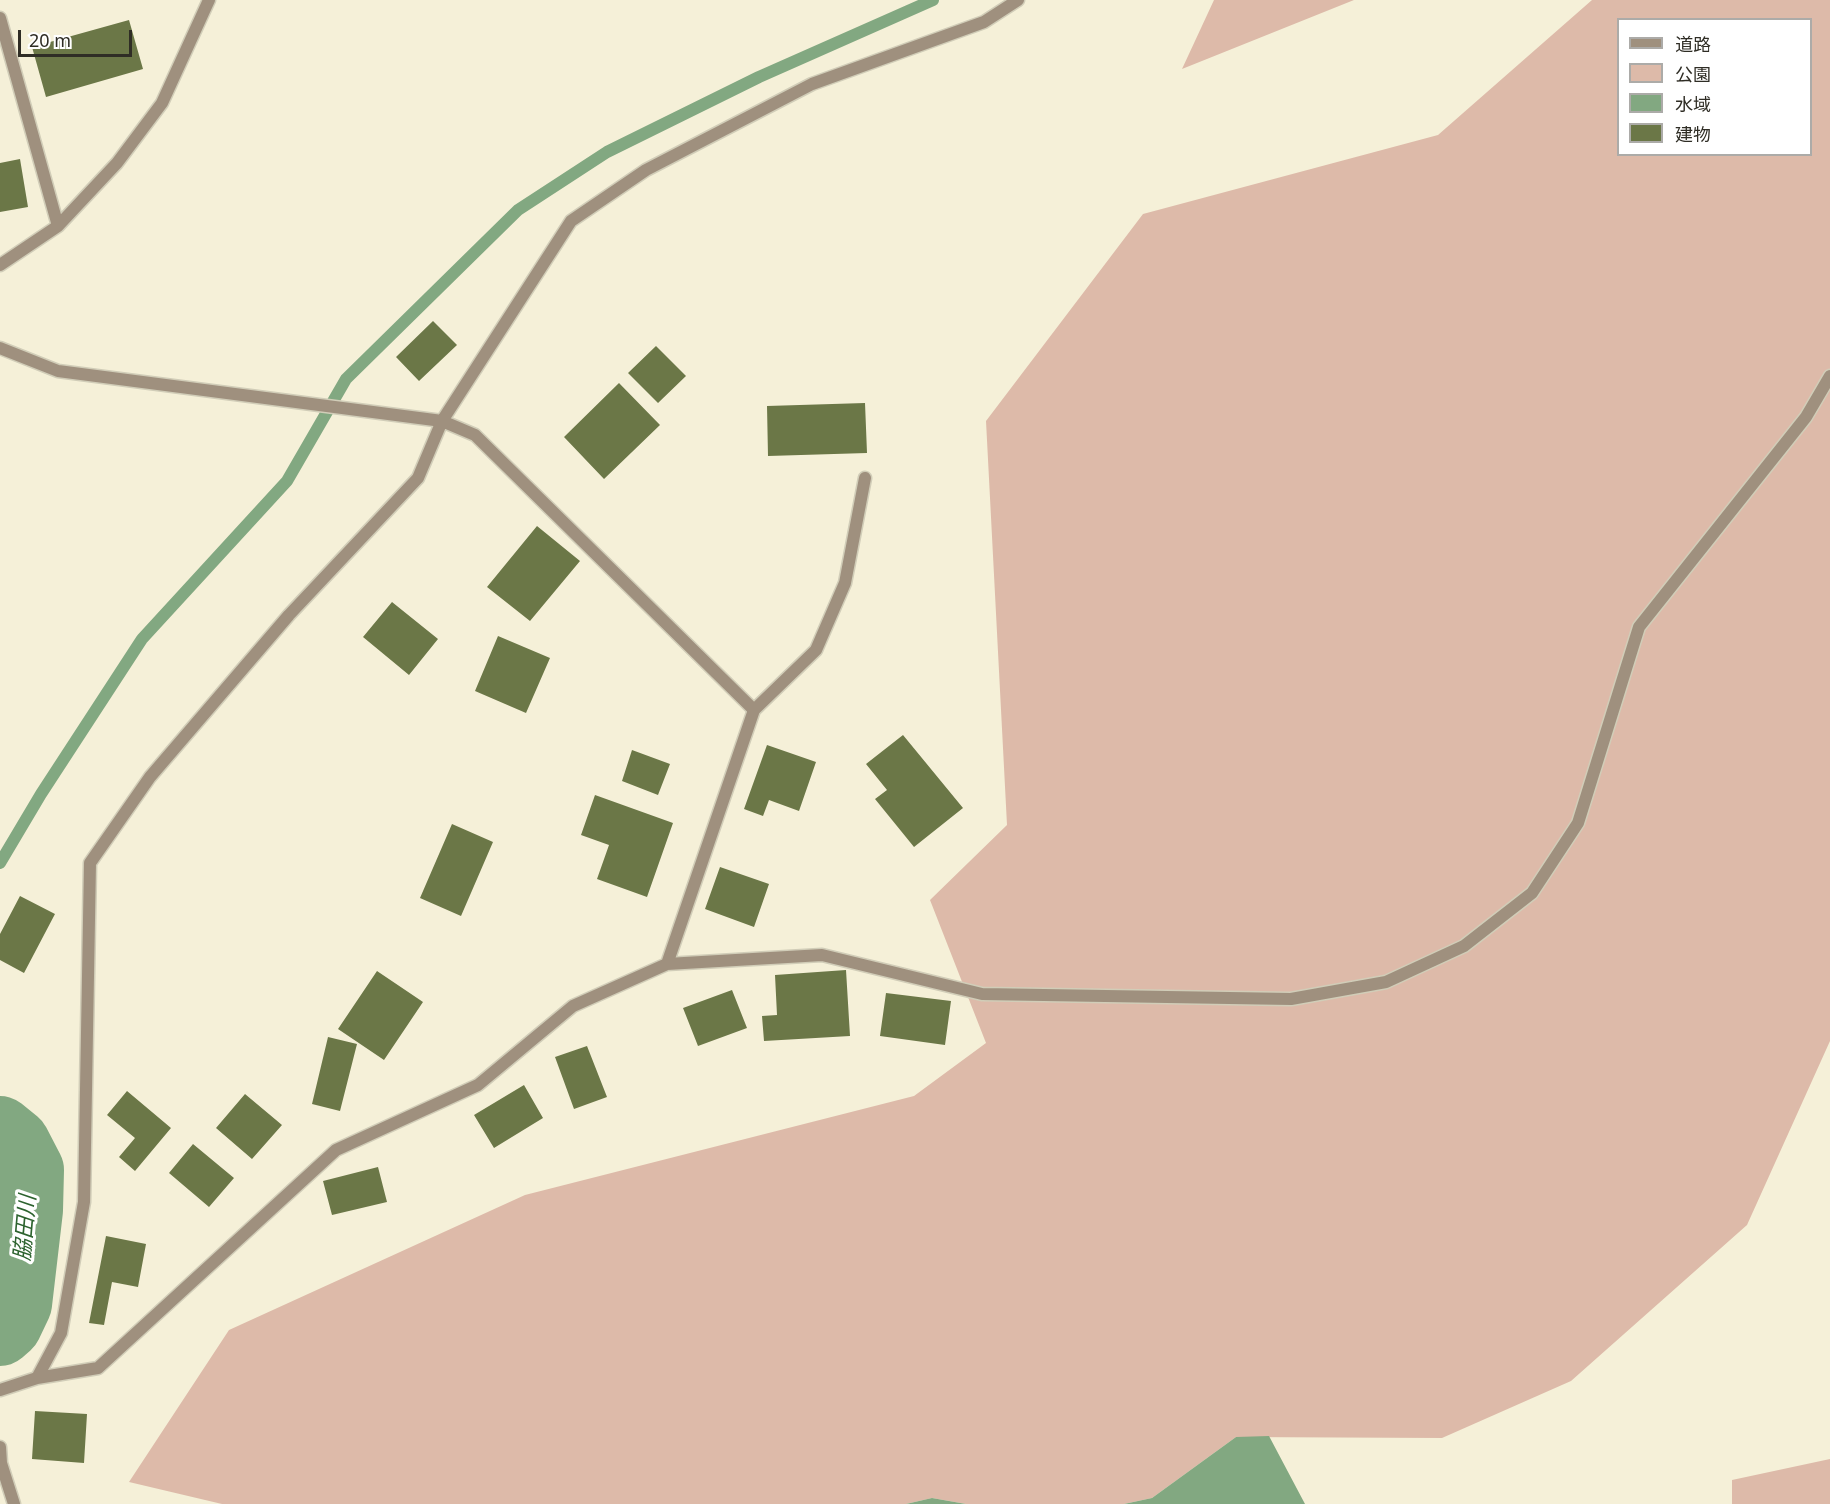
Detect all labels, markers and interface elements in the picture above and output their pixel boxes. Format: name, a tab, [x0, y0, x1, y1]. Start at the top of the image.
scale bar	[21, 18, 135, 56]
legend	[1617, 18, 1812, 156]
text: 20 m	[29, 28, 71, 52]
text: 道路	[1675, 32, 1711, 56]
text: 公園	[1675, 62, 1711, 86]
text: 水域	[1675, 92, 1711, 116]
text: 建物	[1675, 122, 1711, 146]
water label: 脇田川	[10, 1194, 42, 1262]

